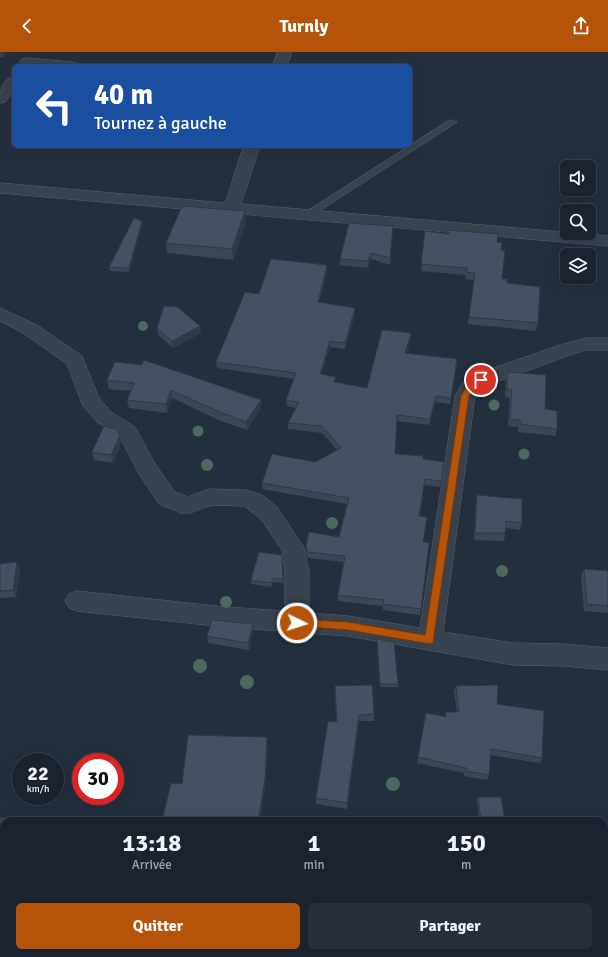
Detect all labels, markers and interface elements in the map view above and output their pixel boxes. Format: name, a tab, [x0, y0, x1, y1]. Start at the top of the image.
icon: back	[16, 15, 38, 37]
text: Turnly	[280, 15, 328, 37]
icon: share	[570, 15, 592, 37]
text: 40 m	[94, 78, 153, 112]
icon: left	[28, 80, 80, 132]
text: Tournez à gauche	[94, 112, 227, 134]
map controls	[560, 160, 596, 284]
button: sound	[560, 160, 596, 196]
button: search	[560, 204, 596, 240]
button: layers	[560, 248, 596, 284]
pin	[464, 363, 498, 397]
icon: arrive	[470, 369, 492, 391]
position arrow	[276, 602, 318, 644]
speed limit sign: 30	[72, 753, 124, 805]
text: 22	[27, 761, 49, 786]
text: km/h	[27, 783, 49, 795]
text: 13:18	[122, 828, 181, 858]
text: 1	[308, 828, 320, 858]
text: 150	[447, 828, 486, 858]
text: Arrivée	[132, 857, 172, 873]
text: min	[304, 857, 325, 873]
text: m	[461, 857, 471, 873]
button: Quitter	[16, 903, 300, 949]
button: Partager	[308, 903, 592, 949]

